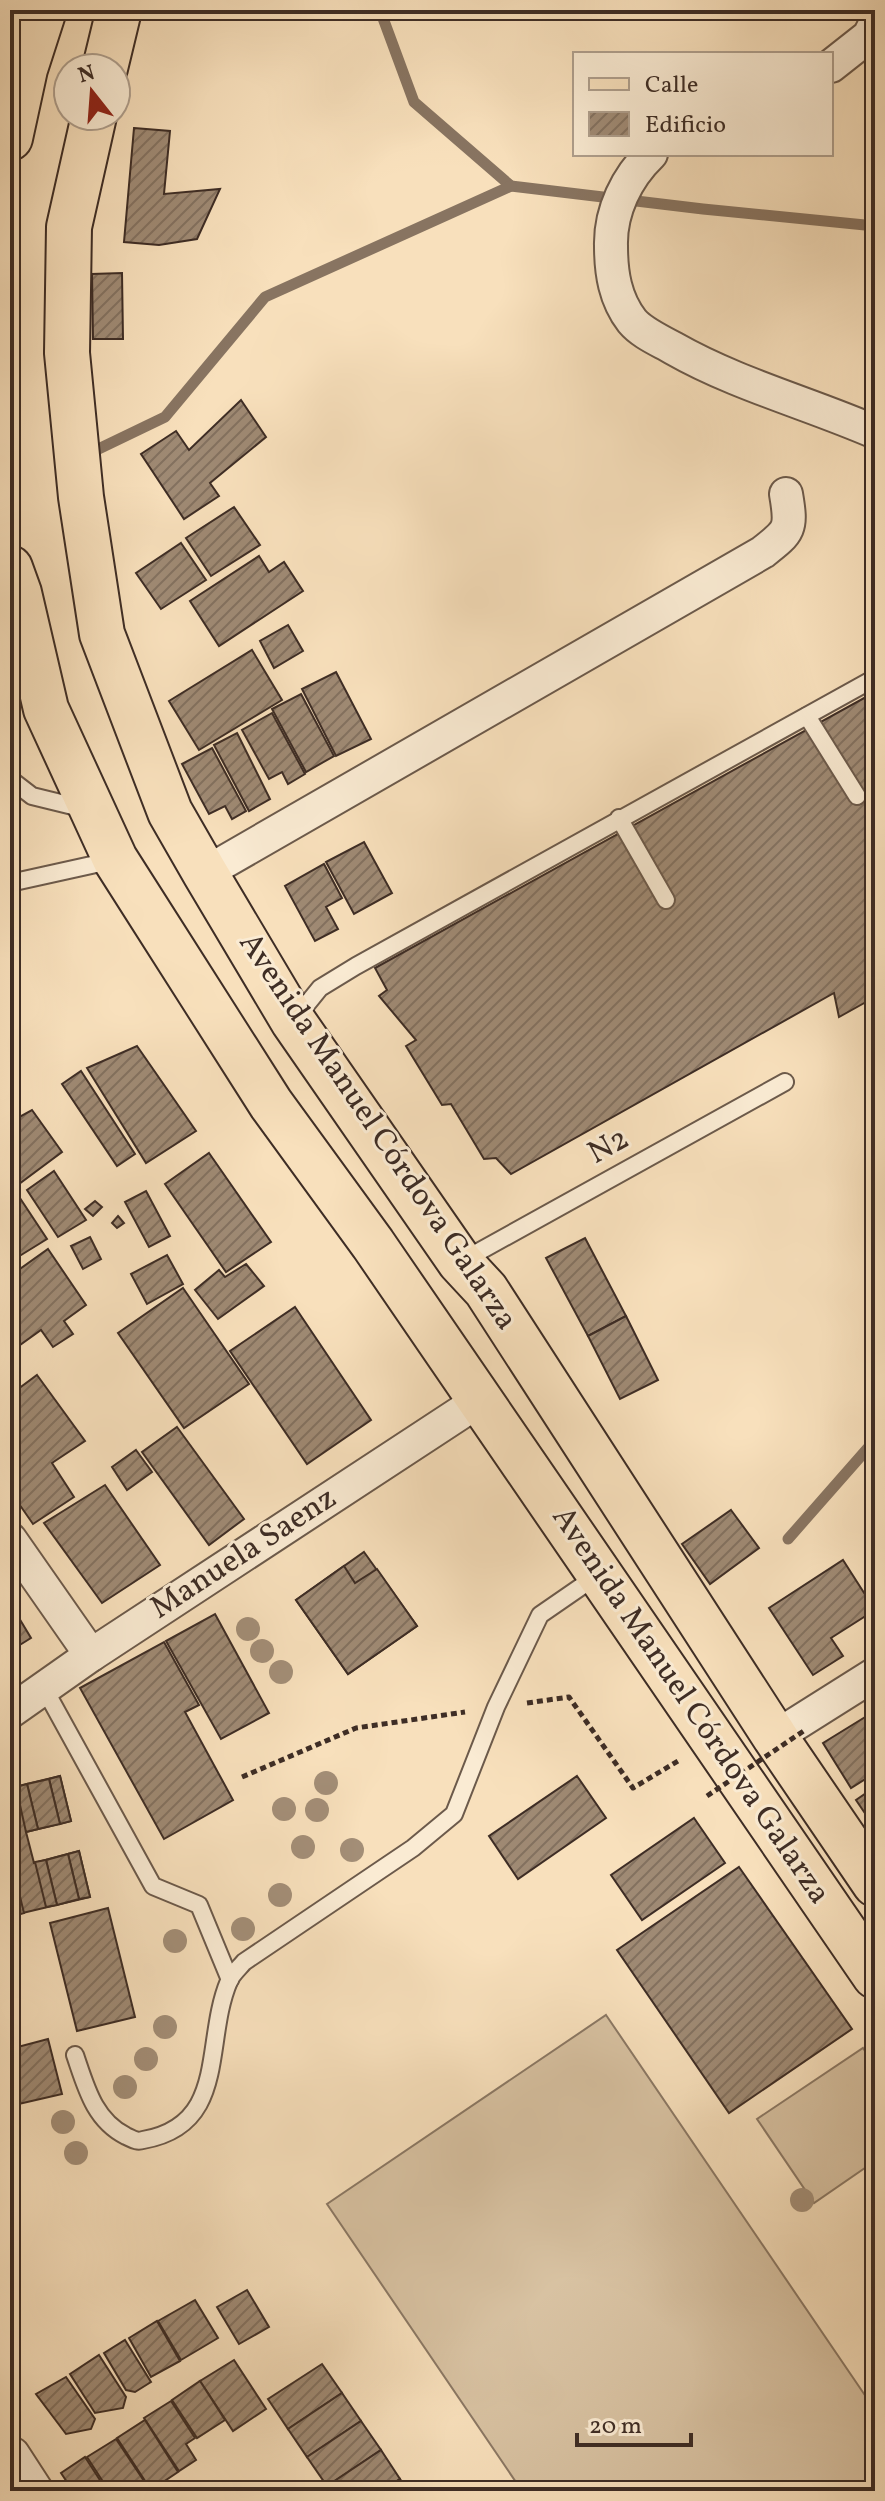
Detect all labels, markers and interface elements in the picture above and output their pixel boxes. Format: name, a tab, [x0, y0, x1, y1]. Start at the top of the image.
north arrow	[52, 52, 132, 132]
legend	[573, 52, 833, 156]
text: N	[75, 58, 99, 92]
text: Calle	[645, 69, 698, 103]
text: Edificio	[645, 109, 726, 143]
street label: Avenida Manuel Córdova Galarza	[227, 924, 527, 1340]
street label: N2	[580, 1118, 638, 1176]
street label: Manuela Saenz	[142, 1477, 346, 1631]
street label: Avenida Manuel Córdova Galarza	[540, 1498, 840, 1914]
scale bar	[577, 2397, 691, 2447]
text: 20 m	[589, 2410, 642, 2444]

